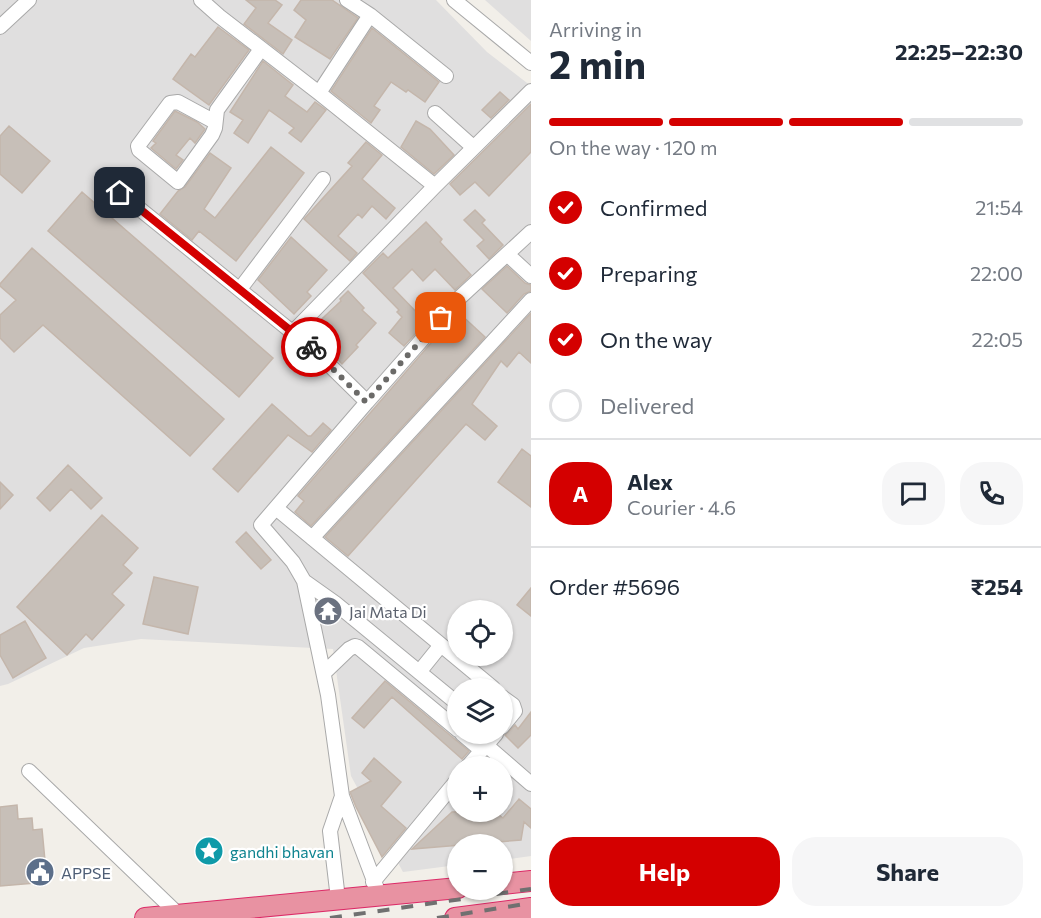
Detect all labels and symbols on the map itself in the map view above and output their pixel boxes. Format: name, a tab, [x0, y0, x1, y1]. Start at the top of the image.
pin	[94, 167, 145, 218]
pin	[415, 292, 466, 343]
courier	[281, 317, 341, 377]
temple icon: Jai Mata Di	[312, 595, 344, 627]
place label: Jai Mata Di	[349, 602, 427, 621]
place icon: gandhi bhavan	[193, 835, 225, 867]
place label: gandhi bhavan	[230, 842, 334, 861]
public building icon: APPSE	[24, 856, 56, 888]
place label: APPSE	[61, 863, 111, 882]

